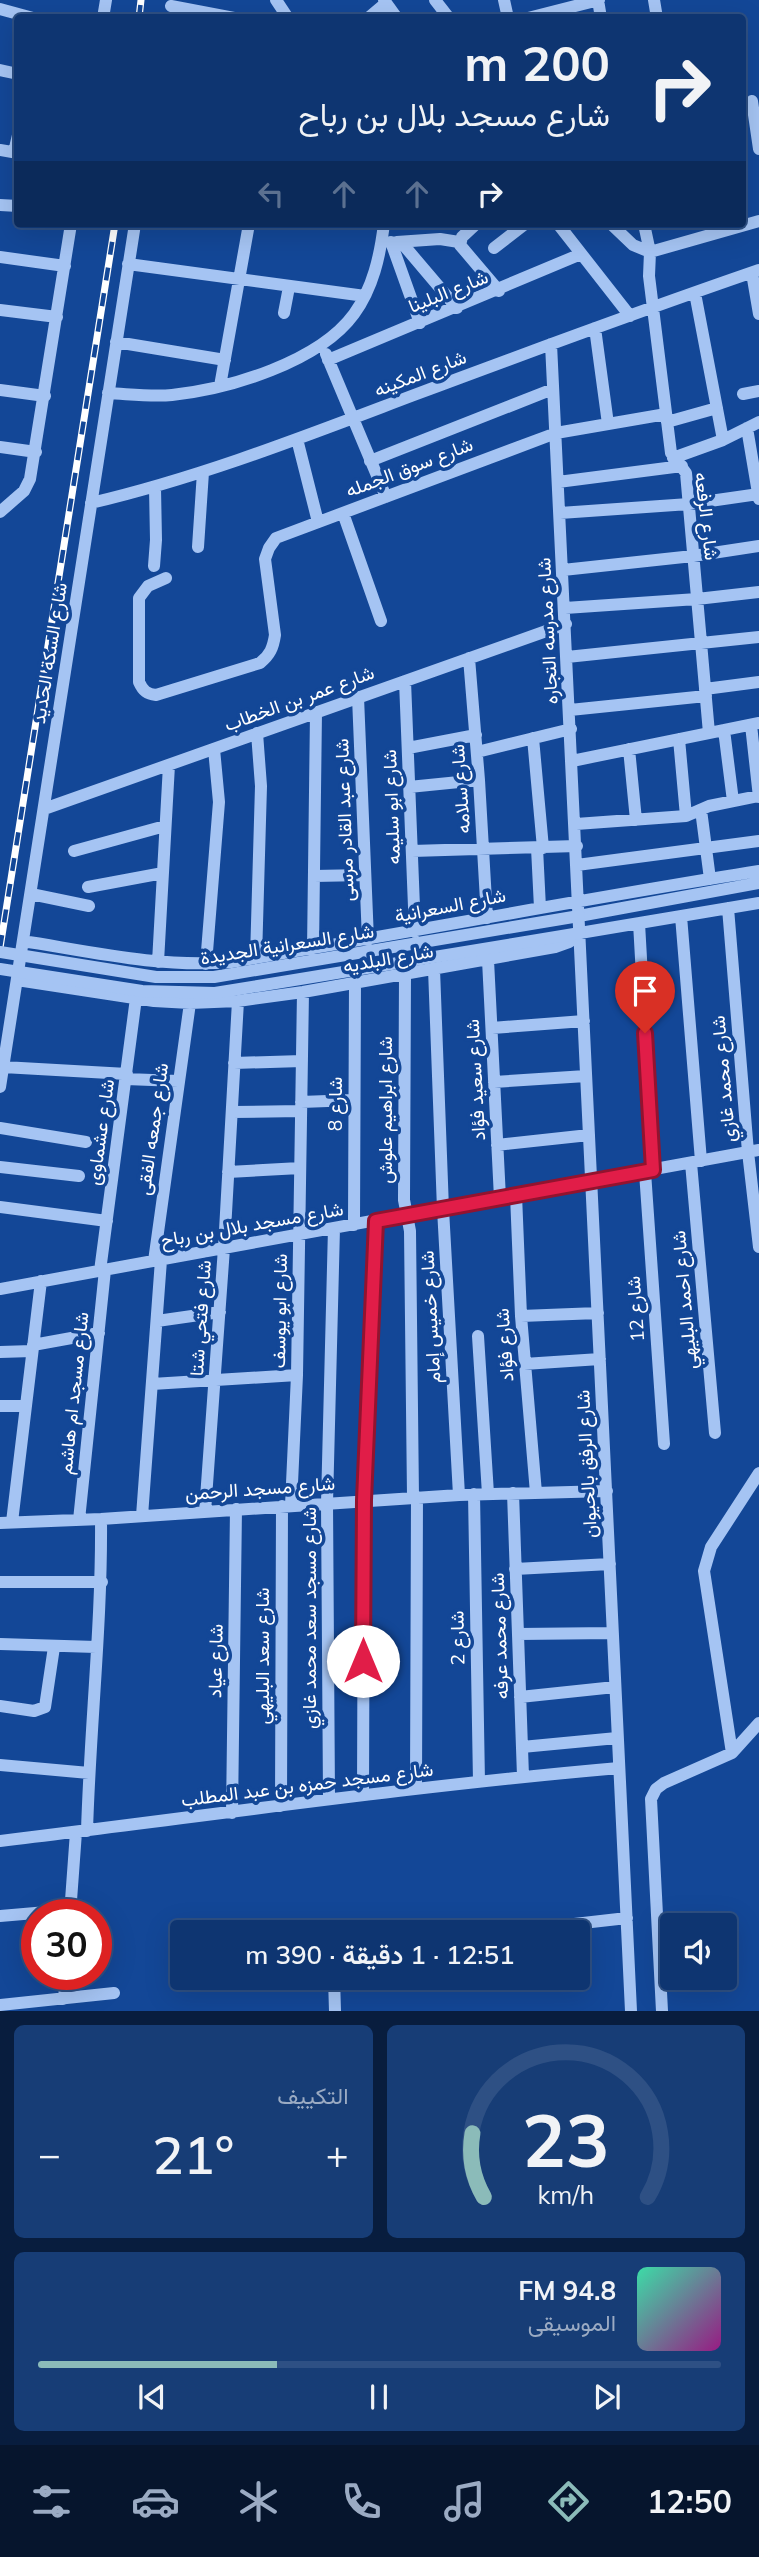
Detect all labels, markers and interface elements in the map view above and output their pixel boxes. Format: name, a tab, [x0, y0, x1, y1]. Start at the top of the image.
text: 200 m	[464, 32, 610, 93]
icon: right	[634, 42, 725, 133]
text: شارع مسجد بلال بن رباح	[298, 94, 610, 134]
icon: left	[252, 175, 290, 213]
icon: ahead	[325, 175, 363, 213]
icon: ahead	[398, 175, 436, 213]
icon: right	[471, 175, 509, 213]
street label: شارع البلينا	[405, 264, 492, 319]
street label: شارع المكينه	[371, 344, 470, 402]
street label: شارع سوق الجمله	[342, 432, 476, 503]
street label: شارع الرفعه	[689, 471, 724, 562]
street label: شارع مدرسه التجاره	[531, 557, 564, 705]
street label: شارع السكة الحديد	[26, 581, 73, 725]
street label: شارع عمر بن الخطاب	[221, 660, 378, 737]
street label: شارع عبد القادر مرسى	[329, 738, 360, 902]
street label: شارع سلامه	[445, 743, 476, 835]
street label: شارع ابو سليمه	[377, 749, 406, 865]
street label: شارع السعرانية	[392, 882, 508, 929]
street label: شارع السعرانية الجديدة	[199, 918, 376, 971]
street label: شارع البلديه	[341, 938, 435, 979]
pin	[615, 961, 675, 1033]
icon: arrive	[626, 972, 664, 1010]
street label: شارع محمد غازي	[706, 1014, 744, 1143]
street label: شارع سعيد فؤاد	[460, 1019, 491, 1141]
street label: شارع ابراهيم علوش	[373, 1036, 398, 1184]
street label: شارع جمعه الفقى	[131, 1061, 174, 1197]
street label: شارع عشماوى	[81, 1077, 120, 1187]
street label: شارع 8	[323, 1077, 348, 1131]
street label: شارع مسجد بلال بن رباح	[159, 1196, 345, 1253]
street label: شارع احمد البليهي	[666, 1229, 706, 1370]
street label: شارع خميس إمام	[415, 1250, 446, 1384]
street label: شارع ابو يوسف	[266, 1253, 293, 1369]
street label: شارع فتحي شتا	[184, 1259, 220, 1377]
street label: شارع 12	[621, 1275, 650, 1343]
street label: شارع فؤاد	[489, 1307, 520, 1383]
street label: شارع مسجد ام هاشم	[53, 1311, 94, 1476]
street label: شارع الرفق بالحيوان	[570, 1389, 603, 1539]
street label: شارع مسجد الرحمن	[184, 1471, 336, 1506]
street label: شارع مسجد سعد محمد غازي	[297, 1507, 325, 1729]
street label: شارع محمد عرفه	[485, 1572, 514, 1700]
street label: شارع سعد البليهي	[250, 1587, 278, 1725]
street label: شارع 2	[445, 1610, 470, 1666]
street label: شارع عياد	[202, 1624, 229, 1698]
position arrow	[326, 1624, 400, 1698]
street label: شارع مسجد حمزه بن عبد المطلب	[180, 1757, 435, 1812]
speed limit sign: 30	[21, 1899, 112, 1990]
map controls	[660, 1913, 737, 1990]
button: sound	[660, 1913, 737, 1990]
text: 12:51 · 1 دقيقة · 390 m	[245, 1938, 515, 1971]
text: التكييف	[277, 2081, 349, 2110]
text: 23	[522, 2095, 609, 2186]
text: 21°	[152, 2122, 234, 2187]
text: −	[38, 2130, 61, 2178]
text: +	[326, 2130, 349, 2178]
text: km/h	[537, 2179, 594, 2210]
text: 94.8 FM	[518, 2274, 616, 2307]
text: الموسيقى	[528, 2308, 616, 2337]
icon: previous	[133, 2378, 171, 2416]
icon: pause	[360, 2378, 398, 2416]
icon: next	[588, 2378, 626, 2416]
icon: filters	[27, 2477, 76, 2526]
icon: car	[131, 2477, 180, 2526]
icon: climate	[234, 2477, 283, 2526]
icon: phone	[337, 2477, 386, 2526]
icon: music	[440, 2477, 489, 2526]
icon: directions	[544, 2477, 593, 2526]
text: 12:50	[647, 2481, 732, 2521]

